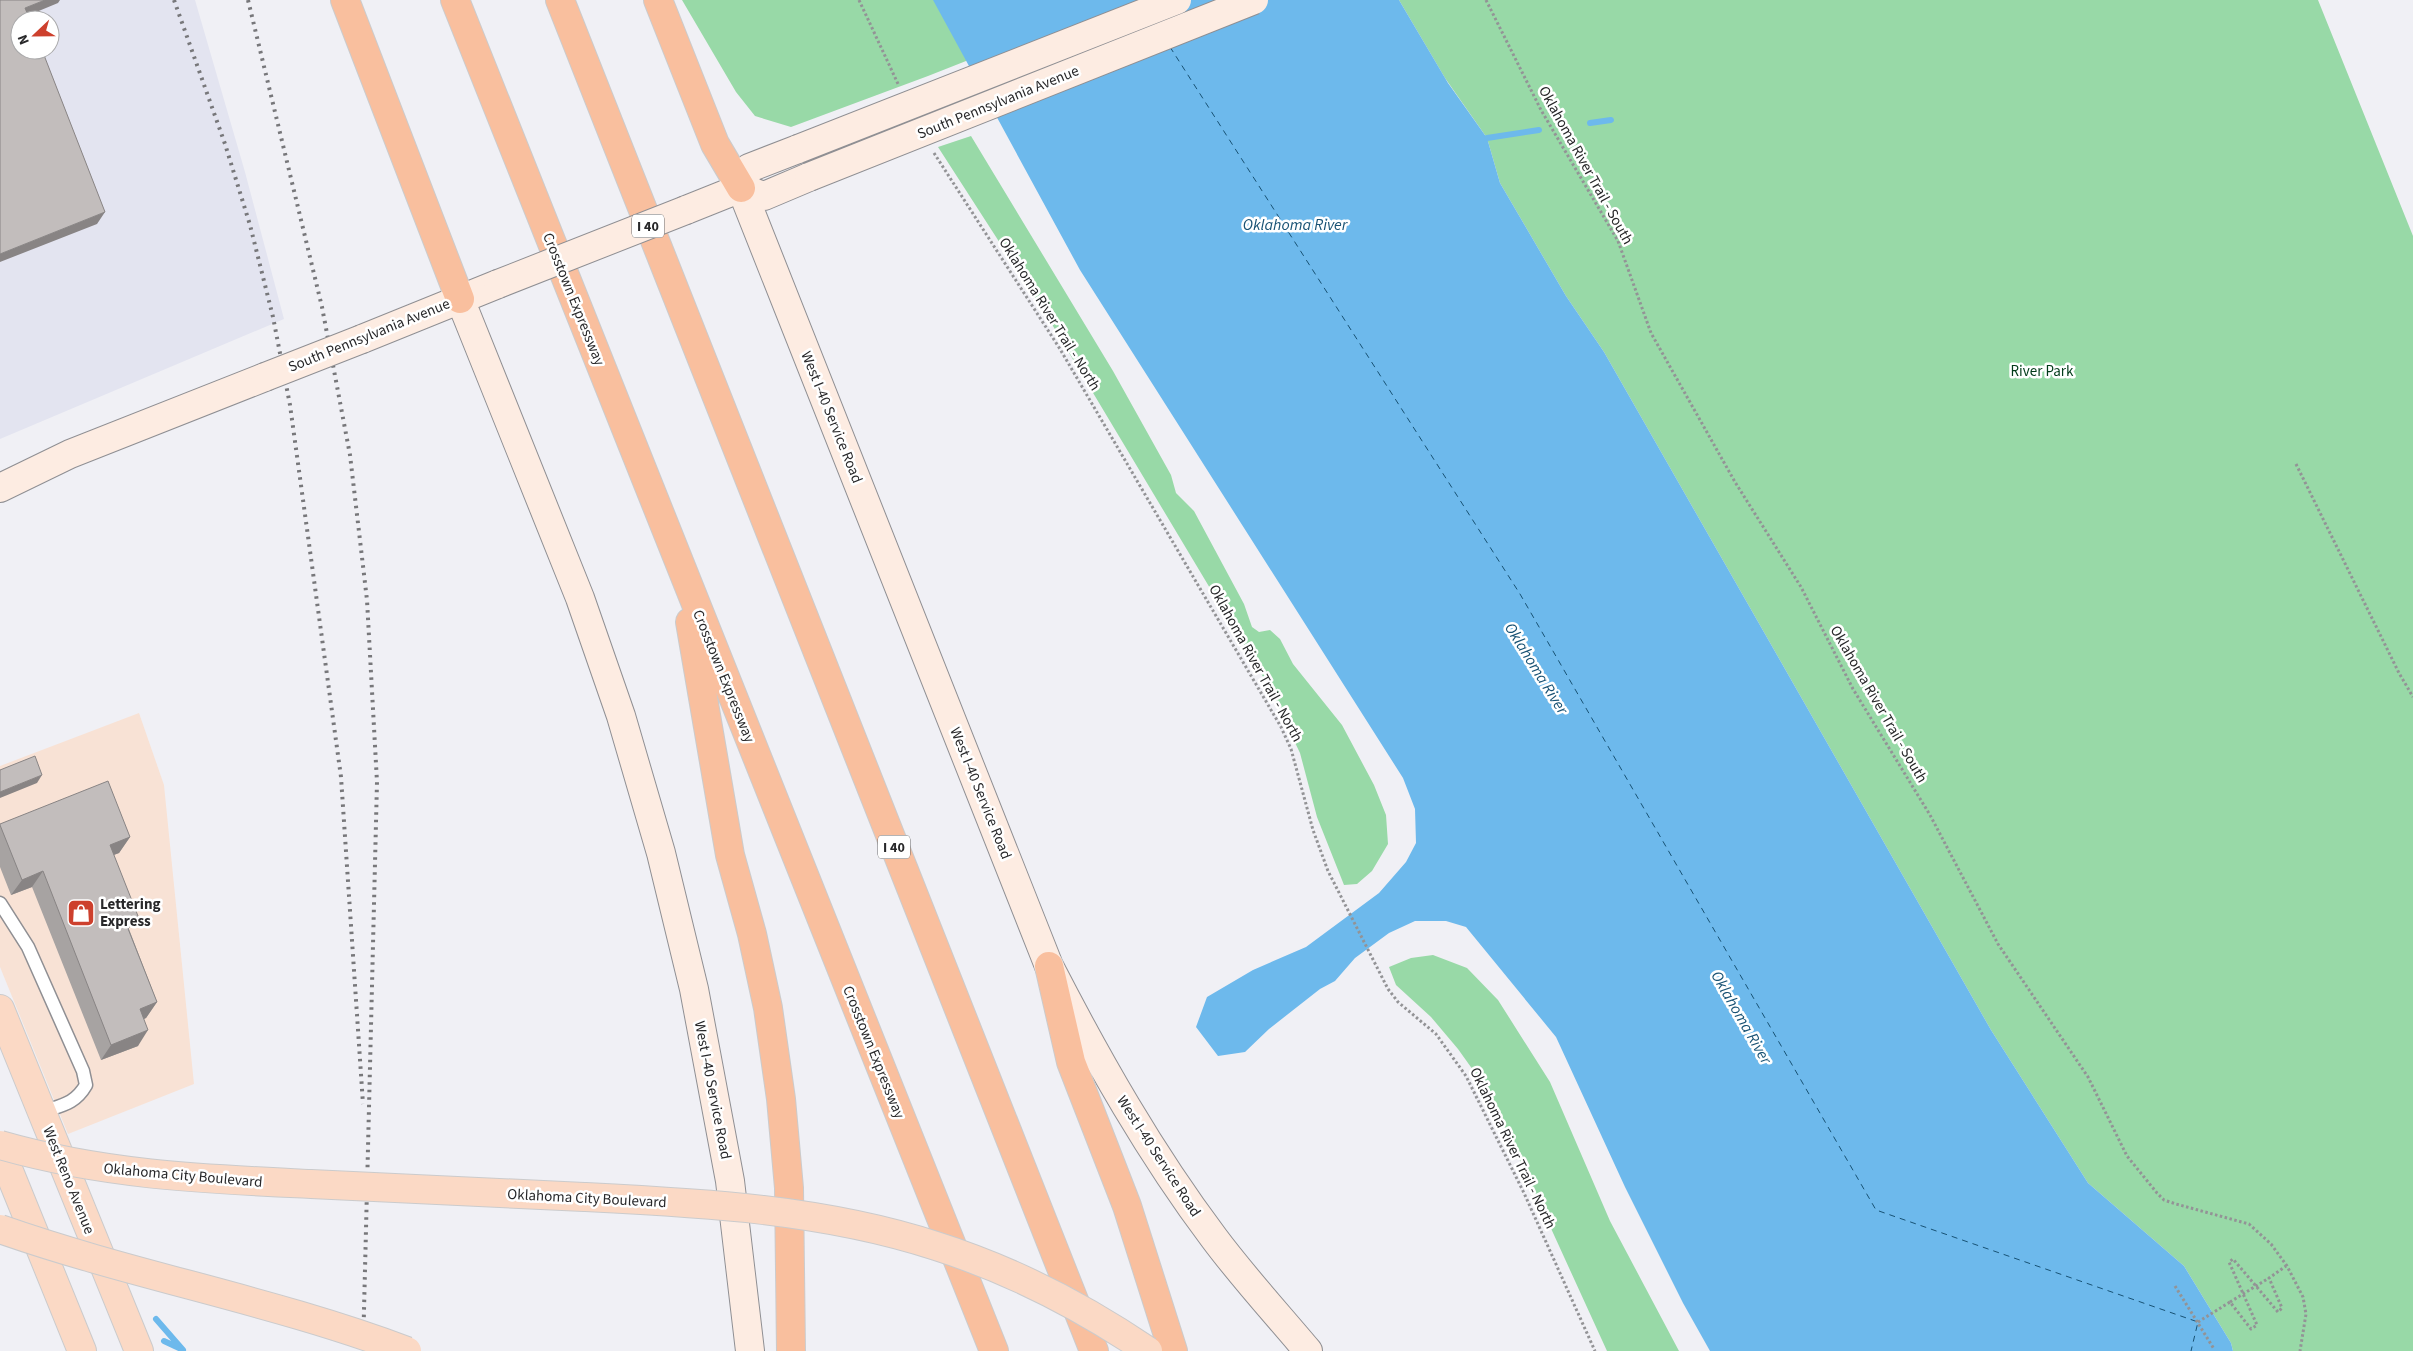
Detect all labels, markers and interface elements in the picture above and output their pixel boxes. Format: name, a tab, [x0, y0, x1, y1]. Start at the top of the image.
north arrow	[10, 10, 60, 60]
text: N	[13, 31, 35, 48]
street label: South Pennsylvania Avenue	[914, 60, 1082, 145]
street label: Oklahoma River Trail - South	[1533, 82, 1638, 248]
water label: Oklahoma River	[1243, 214, 1349, 236]
road number: I 40	[632, 215, 664, 238]
street label: Crosstown Expressway	[537, 230, 610, 369]
street label: Oklahoma River Trail - North	[994, 234, 1105, 395]
street label: South Pennsylvania Avenue	[285, 293, 453, 378]
street label: West I-40 Service Road	[795, 348, 868, 486]
park label: River Park	[2011, 361, 2074, 382]
street label: Oklahoma River Trail - North	[1203, 581, 1308, 746]
street label: Crosstown Expressway	[687, 607, 760, 746]
water label: Oklahoma River	[1499, 618, 1574, 720]
street label: Oklahoma River Trail - South	[1825, 622, 1932, 787]
street label: West I-40 Service Road	[944, 724, 1017, 862]
road number: I 40	[878, 836, 910, 859]
place label: Lettering Express	[100, 894, 161, 932]
shop icon: Lettering Express	[66, 898, 96, 928]
water label: Oklahoma River	[1706, 967, 1778, 1070]
street label: Crosstown Expressway	[837, 983, 910, 1122]
street label: West I-40 Service Road	[689, 1019, 736, 1161]
street label: Oklahoma River Trail - North	[1464, 1064, 1561, 1232]
street label: West I-40 Service Road	[1111, 1092, 1206, 1221]
street label: West Reno Avenue	[37, 1123, 100, 1237]
street label: Oklahoma City Boulevard	[103, 1158, 263, 1193]
street label: Oklahoma City Boulevard	[507, 1184, 667, 1213]

